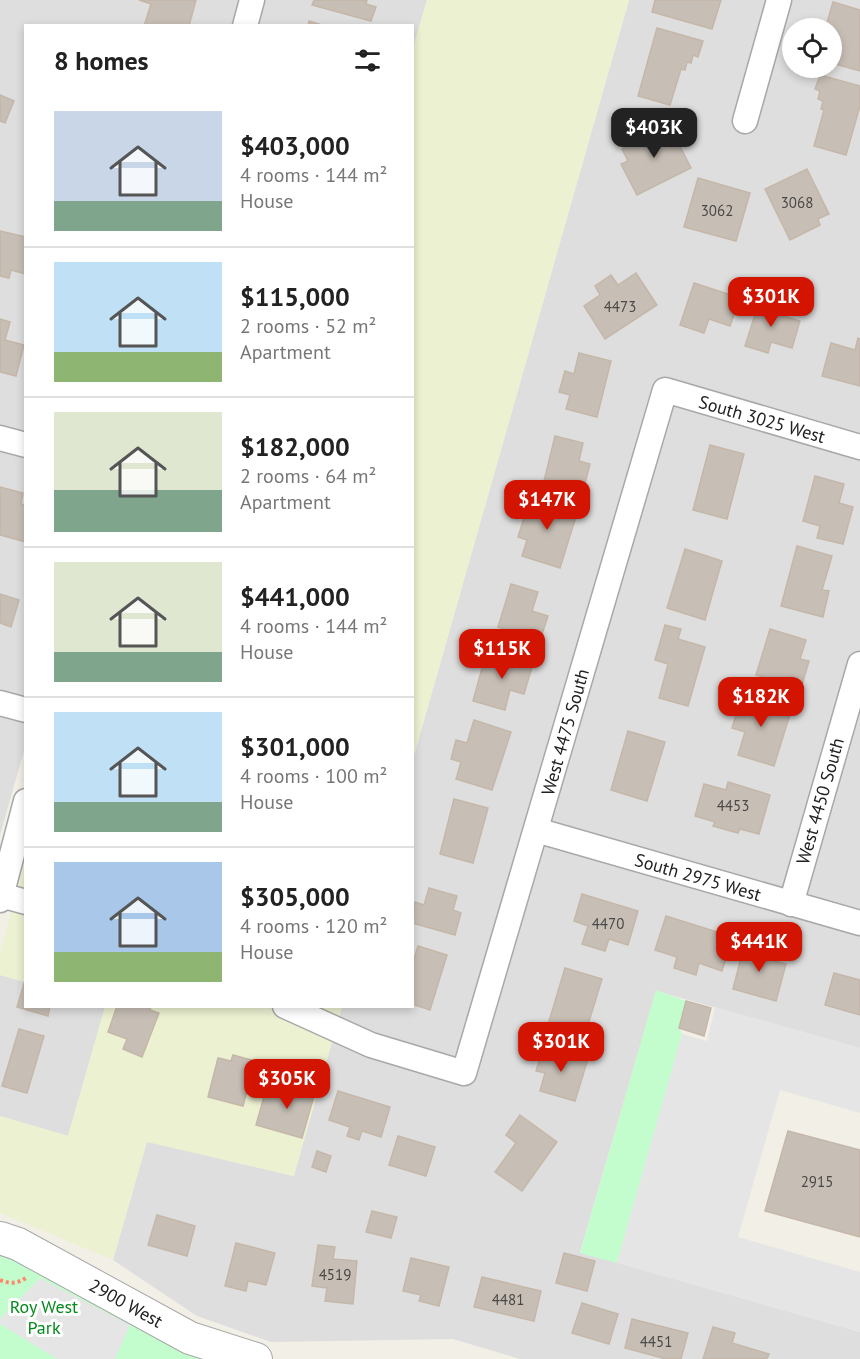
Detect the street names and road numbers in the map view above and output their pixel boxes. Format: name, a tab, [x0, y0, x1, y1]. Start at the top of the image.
street label: South 3025 West	[696, 390, 828, 448]
street label: West 4475 South	[536, 666, 594, 798]
street label: West 4450 South	[791, 735, 849, 867]
street label: South 2975 West	[632, 848, 764, 906]
street label: 2900 West	[85, 1273, 167, 1333]

